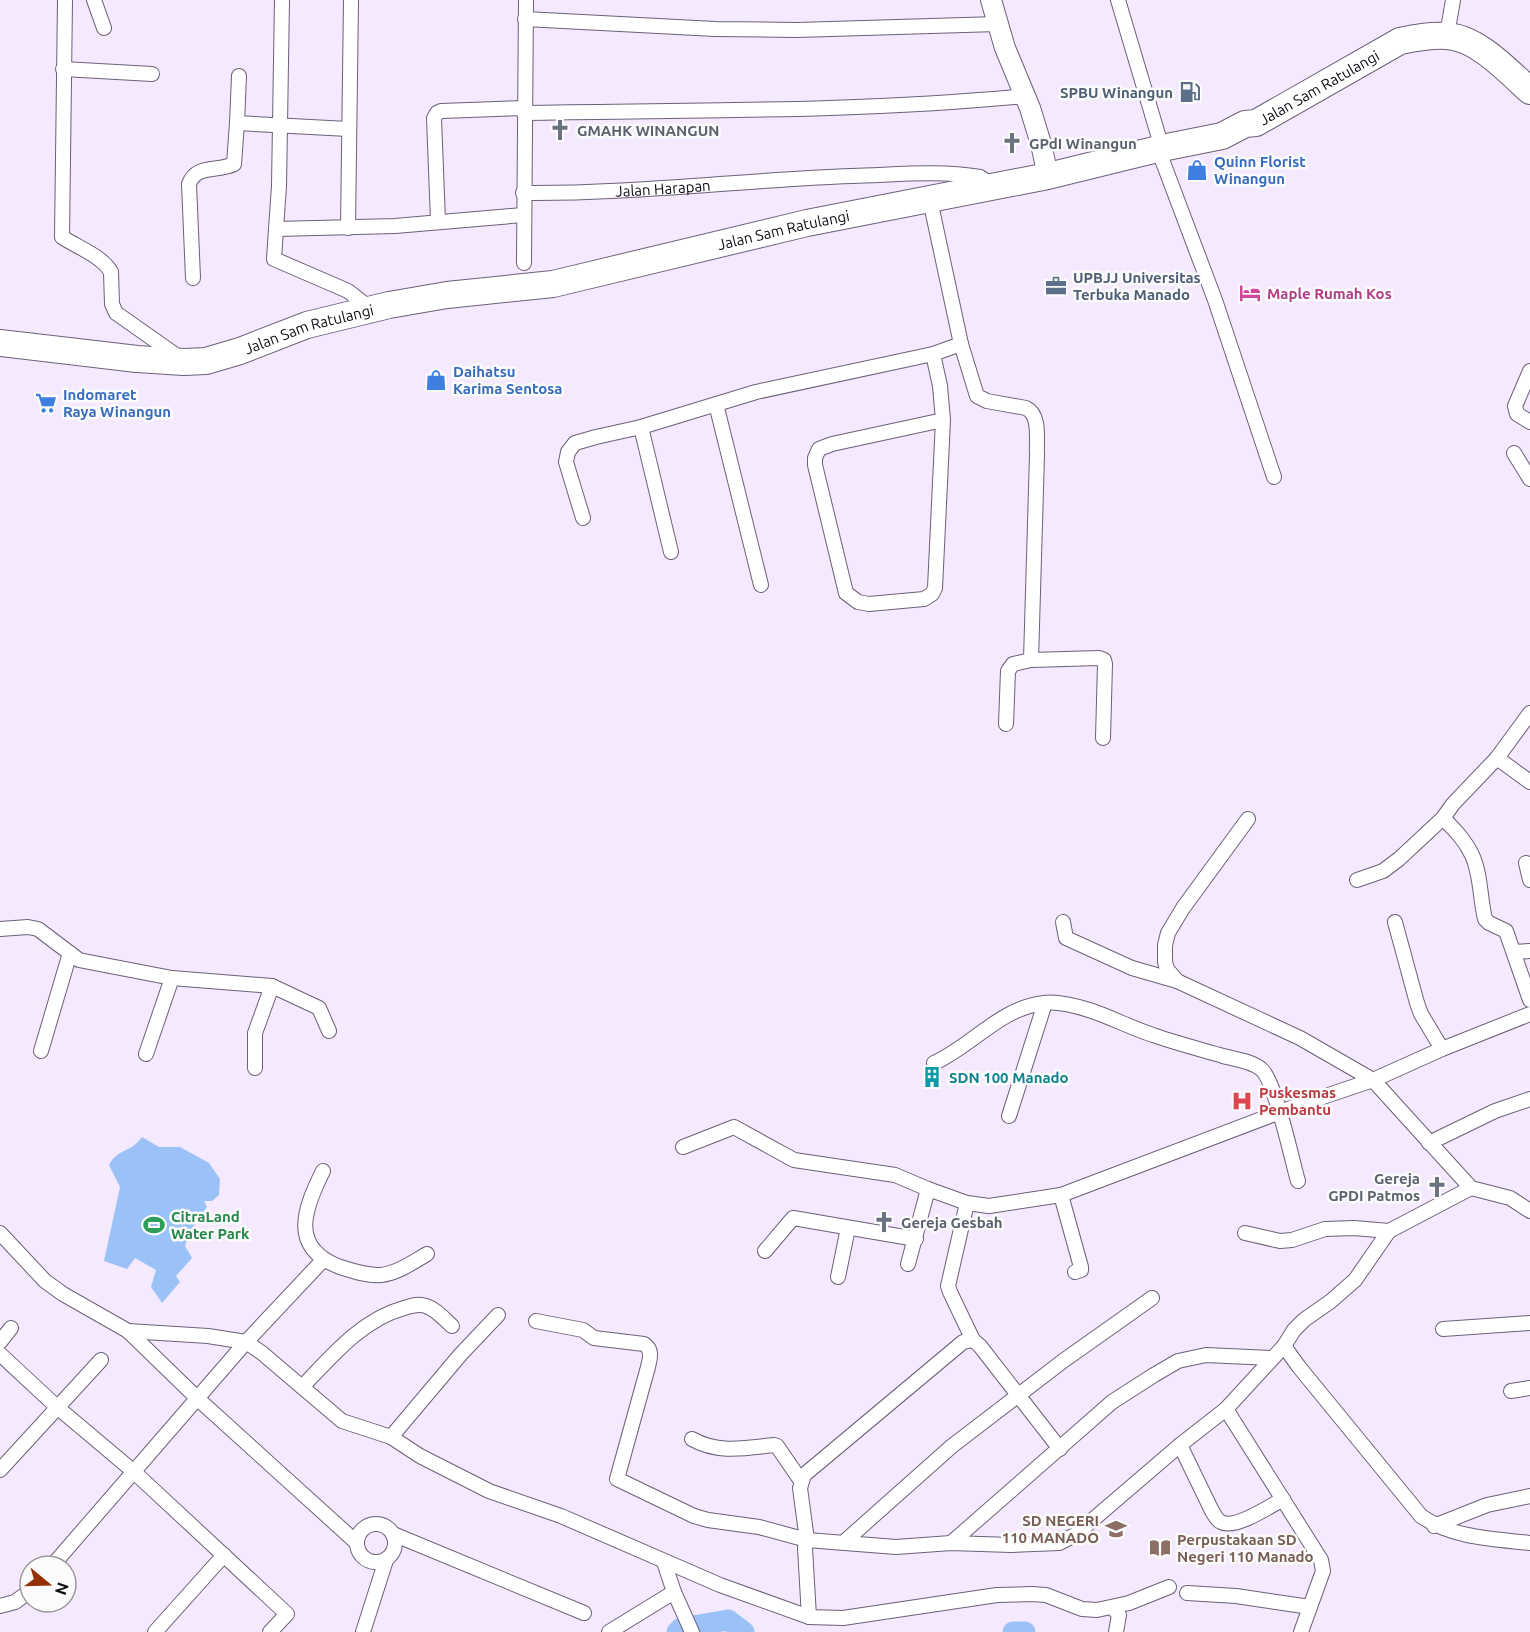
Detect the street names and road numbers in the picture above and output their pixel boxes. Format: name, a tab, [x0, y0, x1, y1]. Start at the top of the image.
street label: Jalan Sam Ratulangi	[1256, 46, 1382, 128]
street label: Jalan Harapan	[615, 176, 711, 199]
street label: Jalan Sam Ratulangi	[716, 206, 851, 253]
street label: Jalan Sam Ratulangi	[242, 301, 375, 357]

